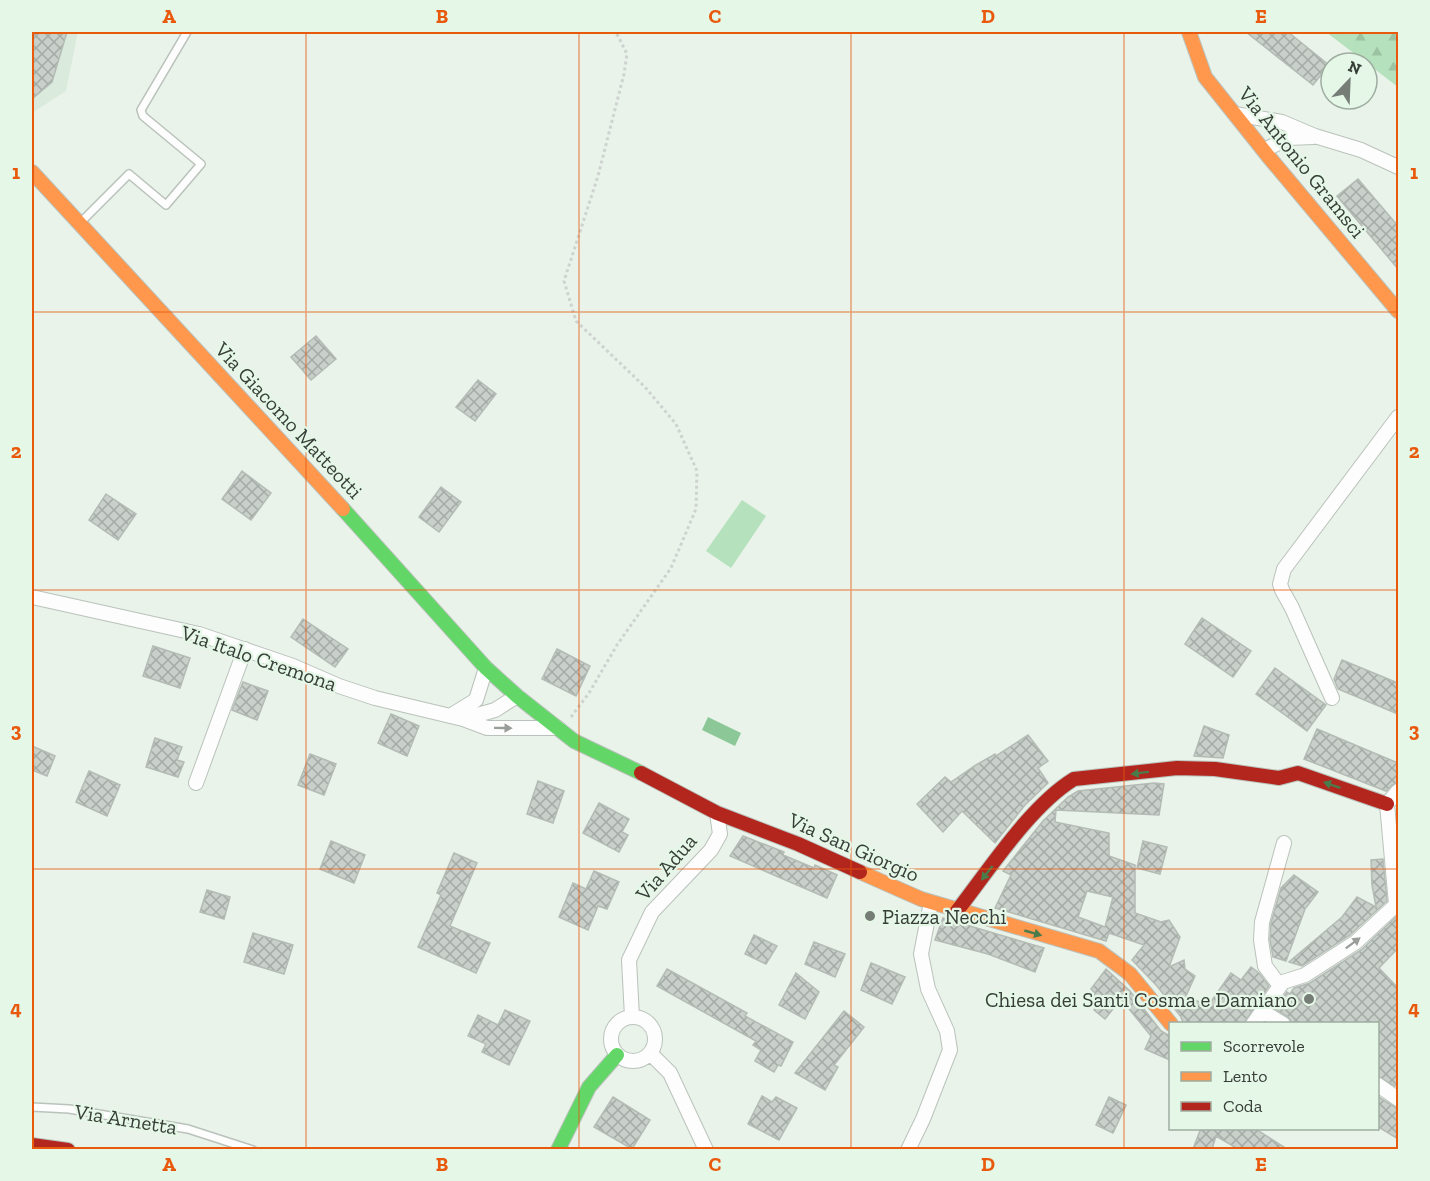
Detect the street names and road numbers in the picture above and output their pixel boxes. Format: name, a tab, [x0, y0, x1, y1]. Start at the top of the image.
street label: Via Antonio Gramsci	[1233, 81, 1371, 243]
street label: Via Giacomo Matteotti	[209, 336, 368, 503]
street label: Via Italo Cremona	[177, 619, 340, 696]
street label: Via San Giorgio	[784, 807, 923, 887]
street label: Via Adua	[630, 829, 702, 906]
street label: Via Arnetta	[72, 1098, 179, 1139]

